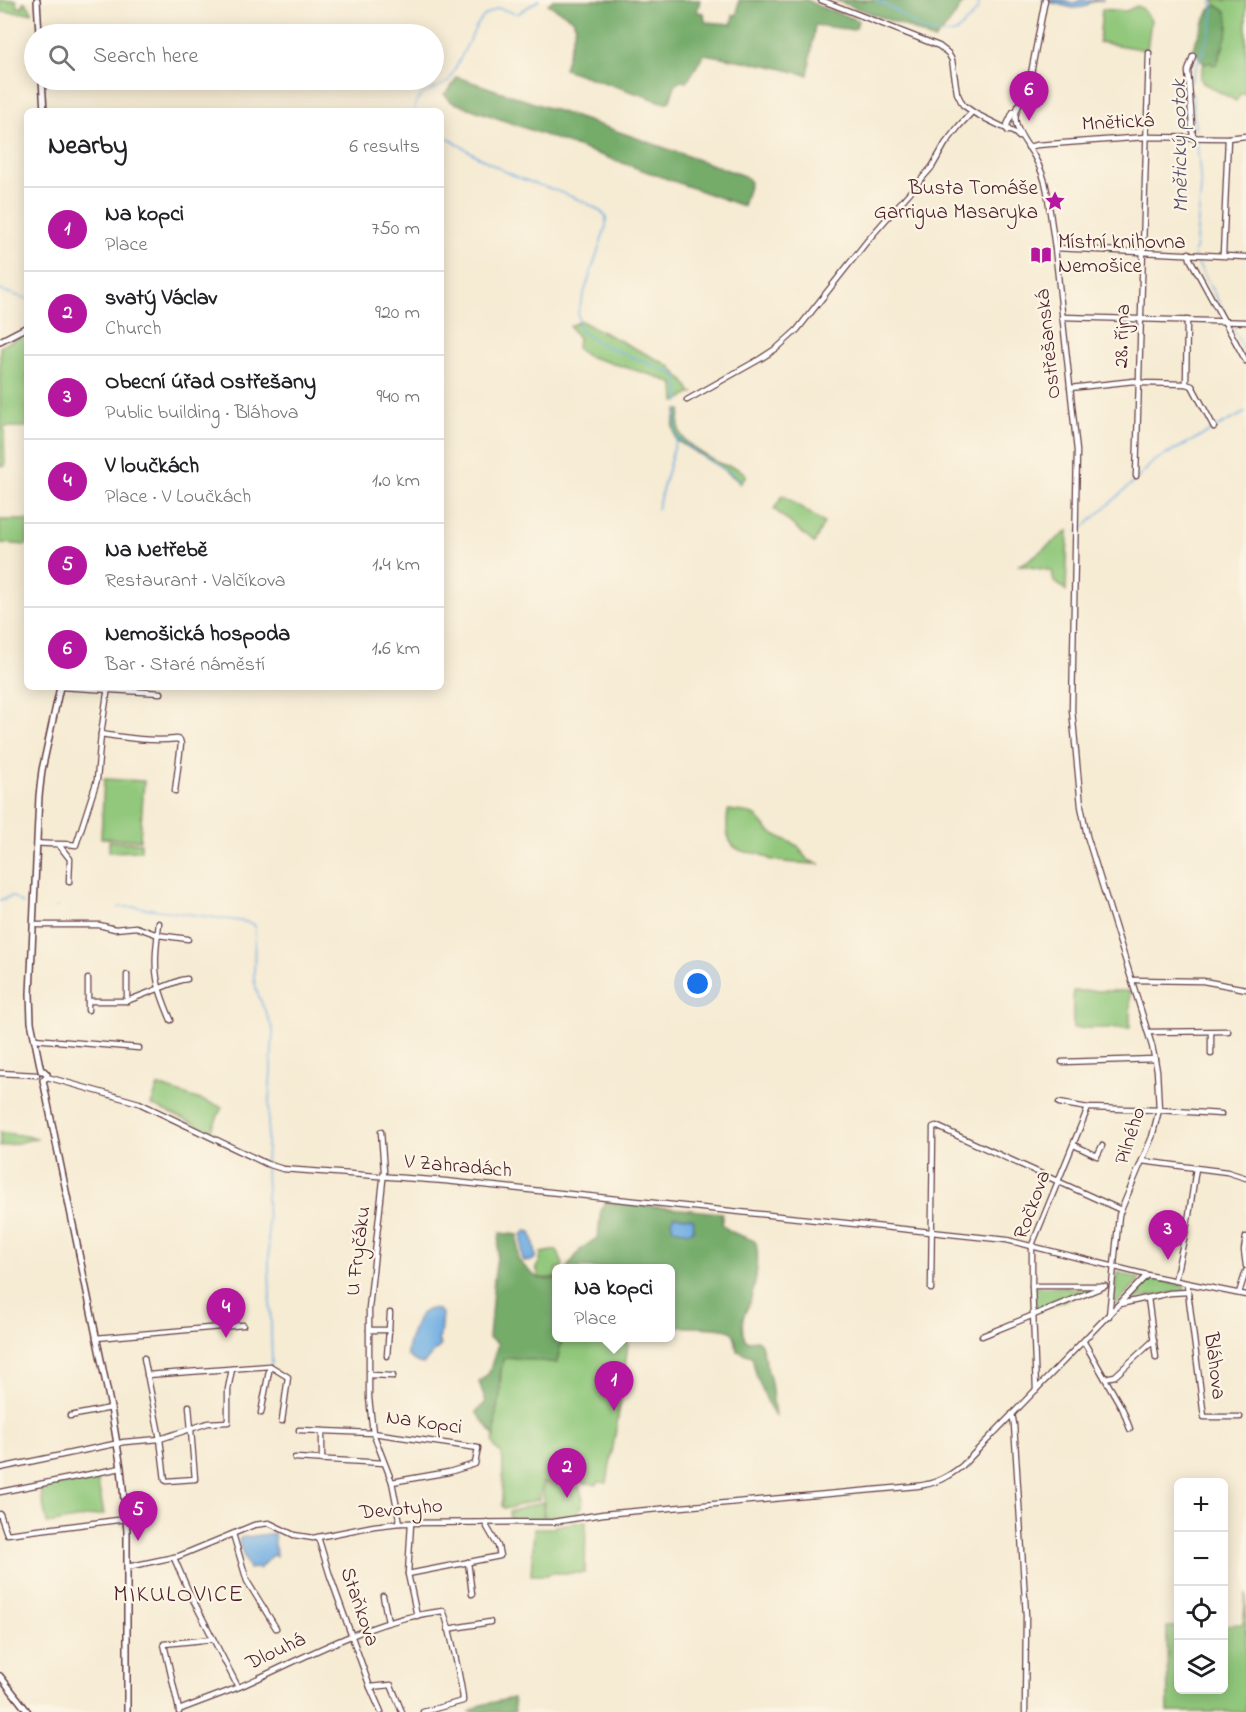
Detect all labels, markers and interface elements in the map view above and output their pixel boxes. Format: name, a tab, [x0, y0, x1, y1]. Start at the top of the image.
search box	[24, 24, 444, 90]
icon: search	[45, 41, 78, 74]
text: Search here	[93, 41, 198, 73]
pin: 6	[1010, 72, 1048, 121]
water label: Mnětický potok	[1164, 77, 1198, 213]
street label: Mnětická	[1081, 106, 1155, 140]
text: Nearby	[48, 128, 127, 166]
text: 6 results	[349, 133, 420, 162]
place label: Busta Tomáše Garrigua Masaryka	[874, 174, 1039, 230]
place icon: Busta Tomáše Garrigua Masaryka	[1043, 189, 1067, 213]
text: Na kopci	[105, 199, 184, 231]
text: 1	[64, 215, 71, 244]
text: 750 m	[371, 215, 420, 244]
place label: Místní knihovna Nemošice	[1058, 228, 1186, 282]
text: Place	[105, 231, 147, 260]
library icon: Místní knihovna Nemošice	[1029, 243, 1053, 267]
text: svatý Václav	[105, 283, 217, 315]
street label: Ostřešanská	[1028, 287, 1070, 400]
text: 2	[63, 299, 72, 328]
text: 920 m	[375, 299, 420, 328]
street label: 28. října	[1107, 303, 1139, 369]
text: Church	[105, 315, 161, 344]
text: Obecní úřad Ostřešany	[105, 367, 316, 399]
text: 3	[63, 383, 72, 412]
text: 940 m	[377, 383, 420, 412]
text: Public building · Bláhova	[105, 399, 299, 428]
text: V loučkách	[105, 451, 199, 483]
text: 4	[63, 467, 72, 496]
text: 1.0 km	[372, 467, 420, 496]
text: Place · V Loučkách	[105, 483, 251, 512]
text: Na Netřebě	[105, 535, 207, 567]
text: 5	[62, 551, 73, 580]
text: 1.4 km	[372, 551, 420, 580]
text: Restaurant · Valčíkova	[105, 567, 286, 596]
text: Nemošická hospoda	[105, 619, 290, 651]
text: 6	[63, 635, 72, 664]
text: 1.6 km	[371, 635, 420, 664]
text: Bar · Staré náměstí	[105, 651, 265, 680]
your location	[683, 969, 712, 998]
street label: Pilného	[1108, 1103, 1154, 1169]
street label: V Zahradách	[402, 1147, 513, 1187]
street label: Ročkova	[1007, 1166, 1059, 1244]
street label: U Fryčáku	[339, 1204, 381, 1298]
pin: 3	[1148, 1210, 1188, 1260]
popup	[552, 1264, 675, 1342]
text: Na kopci	[574, 1273, 653, 1305]
pin: 4	[206, 1288, 246, 1338]
text: Place	[574, 1305, 616, 1334]
street label: Bláhova	[1195, 1330, 1233, 1401]
pin: 1	[594, 1362, 634, 1411]
street label: Na Kopci	[384, 1403, 464, 1443]
pin: 2	[548, 1448, 586, 1498]
map controls	[1174, 1478, 1228, 1694]
button: +	[1174, 1478, 1228, 1532]
street label: Devotyho	[357, 1491, 444, 1531]
pin: 5	[118, 1492, 158, 1541]
button: −	[1174, 1532, 1228, 1586]
street label: Staňkova	[332, 1563, 386, 1651]
district label: MIKULOVICE	[113, 1578, 245, 1613]
button: locate	[1174, 1586, 1228, 1640]
street label: Dlouhá	[240, 1625, 311, 1679]
button: layers	[1174, 1640, 1228, 1694]

